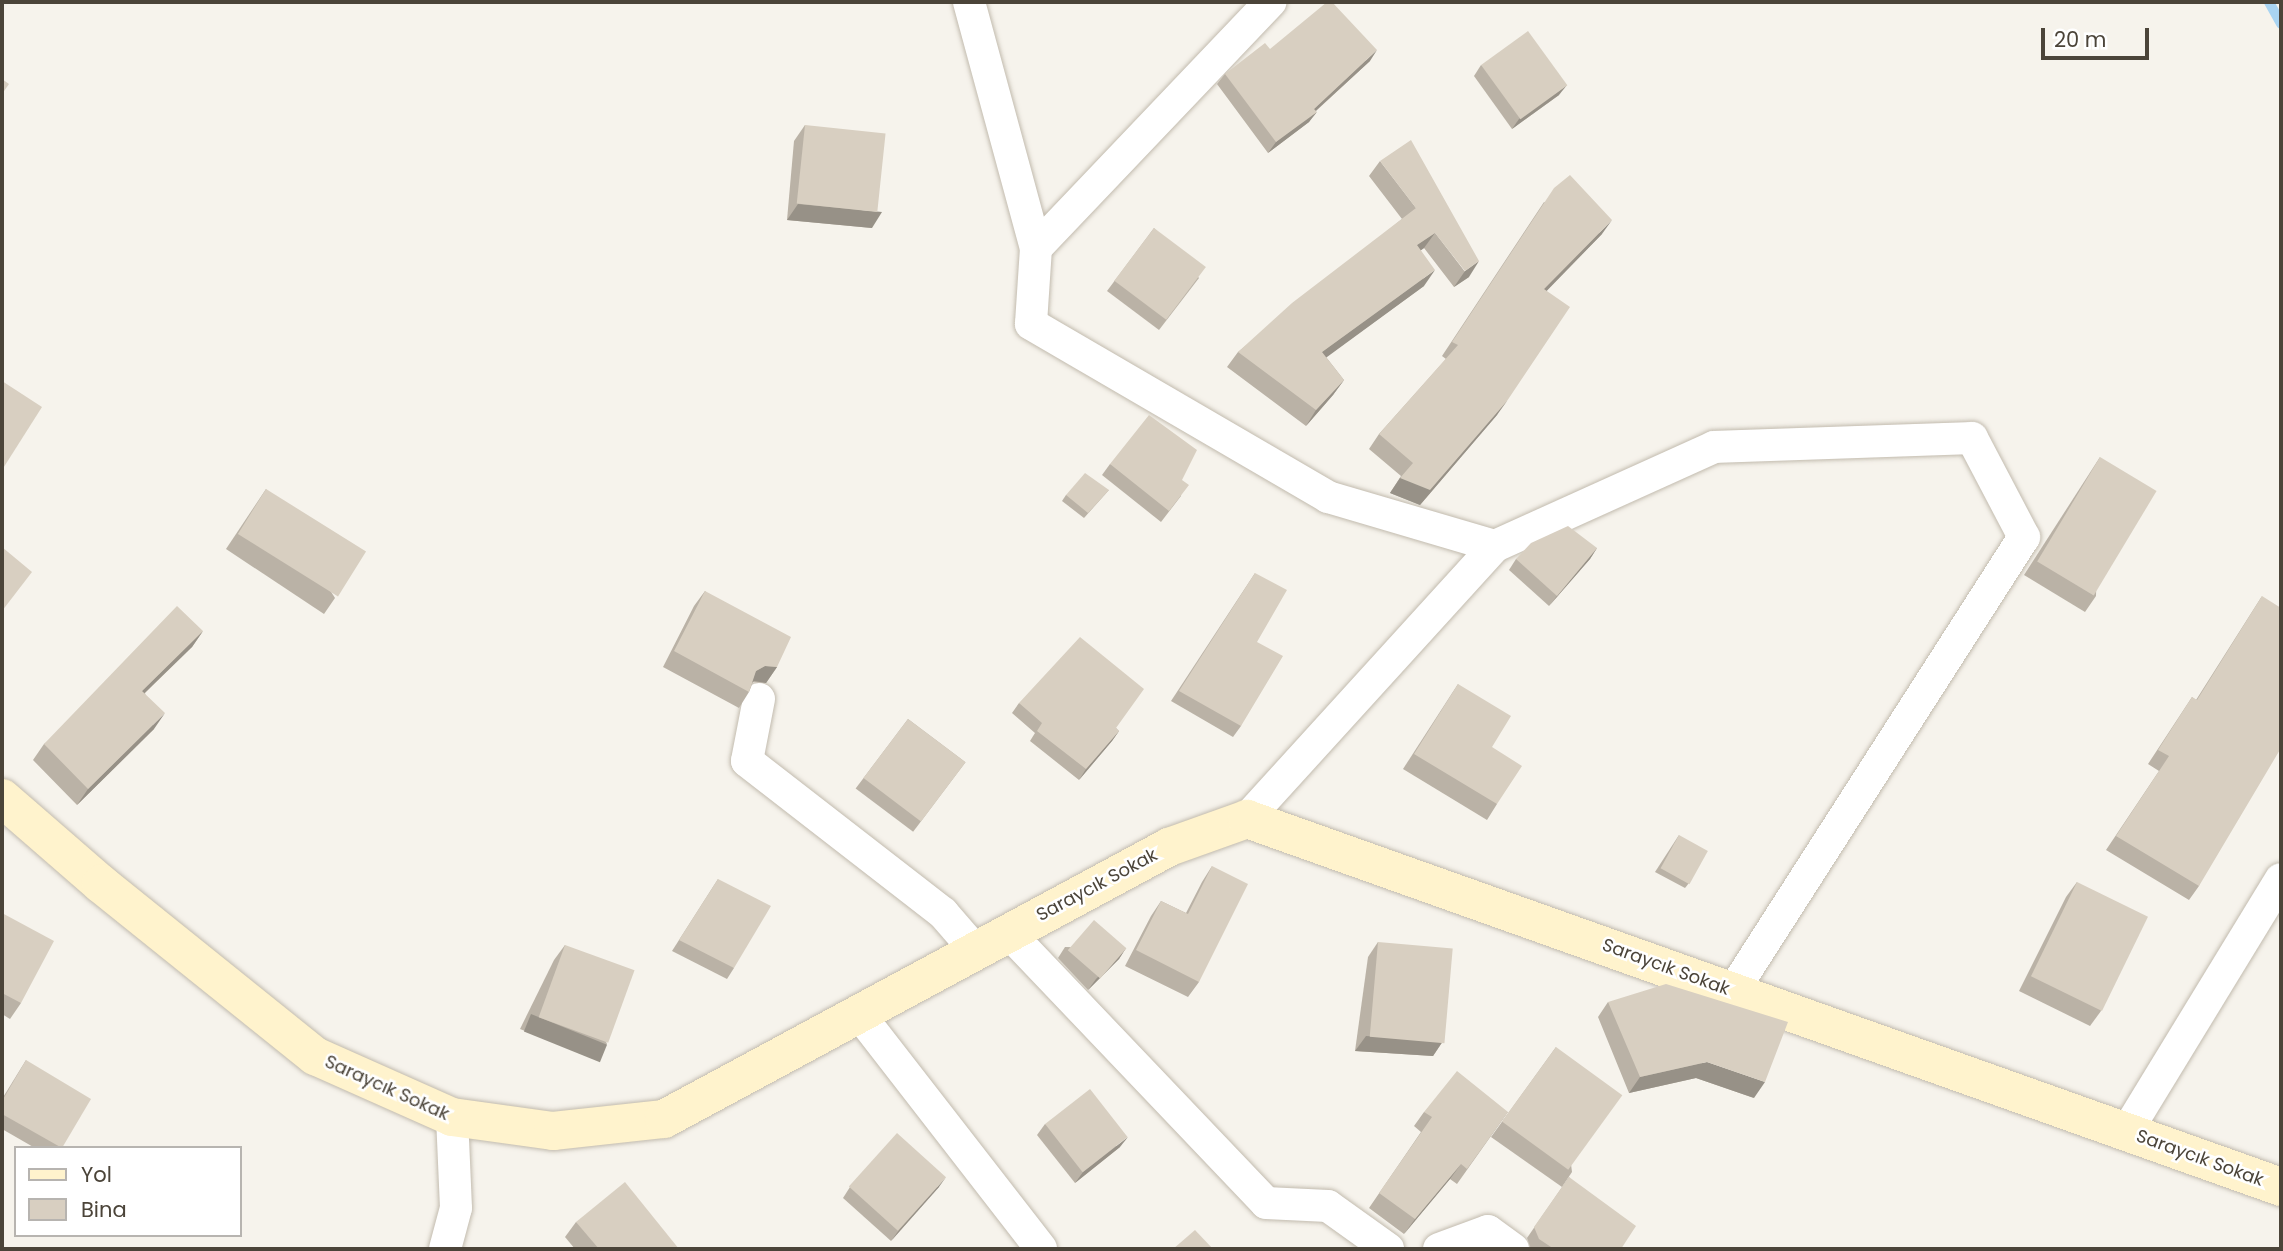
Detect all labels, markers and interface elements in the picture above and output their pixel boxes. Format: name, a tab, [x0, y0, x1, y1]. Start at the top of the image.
scale bar	[2045, 14, 2154, 58]
text: 20 m	[2054, 25, 2107, 54]
street label: Saraycık Sokak	[1033, 844, 1161, 926]
street label: Saraycık Sokak	[1599, 934, 1733, 1000]
street label: Saraycık Sokak	[321, 1051, 453, 1125]
street label: Saraycık Sokak	[2133, 1125, 2267, 1191]
legend	[14, 1146, 242, 1237]
text: Yol	[81, 1160, 112, 1189]
text: Bina	[81, 1195, 127, 1224]

